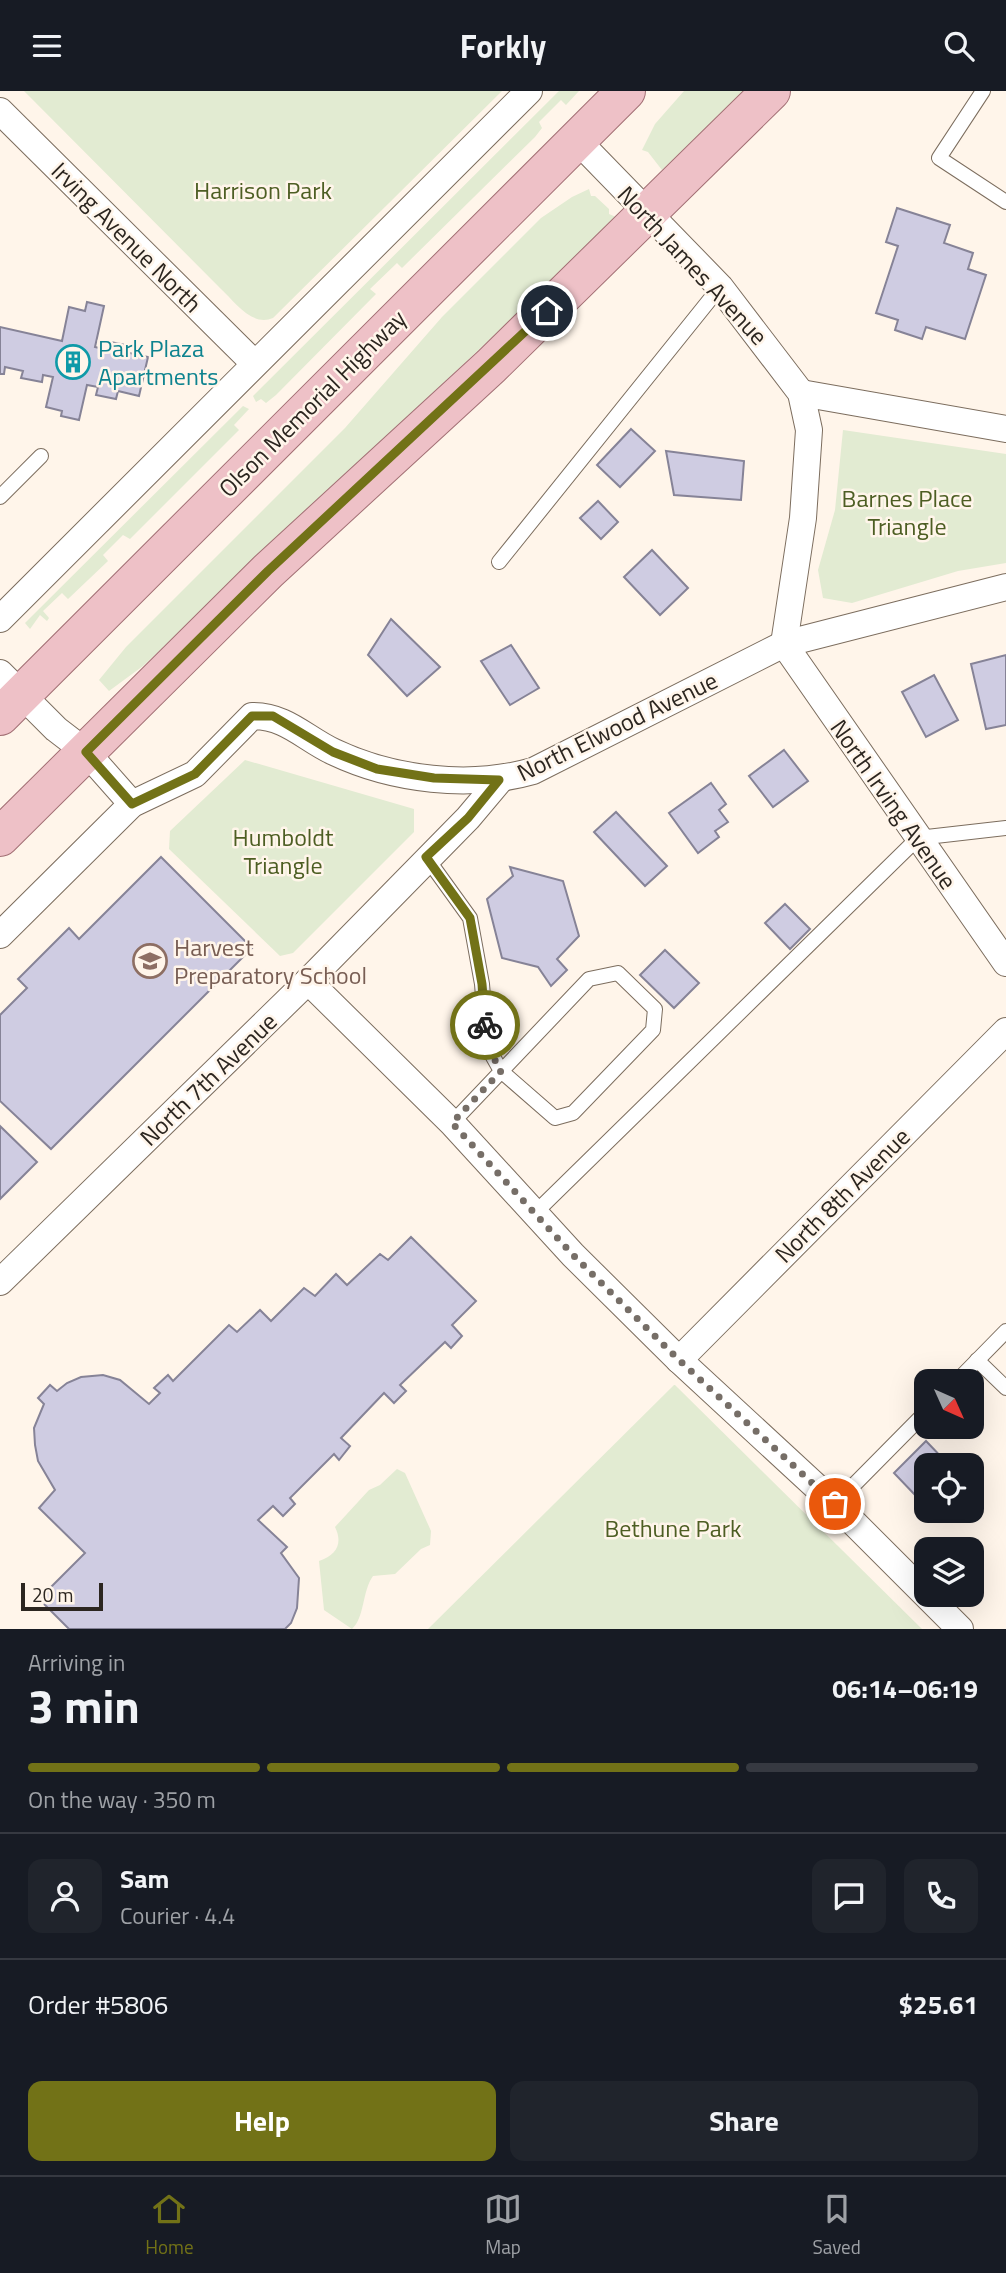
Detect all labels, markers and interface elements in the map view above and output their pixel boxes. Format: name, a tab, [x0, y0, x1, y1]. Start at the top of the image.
text: Forkly	[460, 22, 546, 70]
icon: menu	[28, 27, 66, 65]
icon: search	[940, 27, 978, 65]
street label: Irving Avenue North	[43, 153, 211, 321]
park label: Harrison Park	[194, 172, 333, 208]
street label: North James Avenue	[609, 177, 777, 353]
pin	[517, 281, 577, 341]
icon: home	[528, 292, 566, 330]
street label: Olson Memorial Highway	[210, 301, 414, 505]
place label: Park Plaza Apartments	[98, 330, 218, 394]
building icon: Park Plaza Apartments	[54, 343, 92, 381]
park label: Barnes Place Triangle	[842, 480, 972, 544]
street label: North Elwood Avenue	[511, 662, 723, 790]
street label: North Irving Avenue	[822, 712, 966, 896]
park label: Humboldt Triangle	[233, 819, 334, 883]
place label: Harvest Preparatory School	[174, 929, 367, 993]
school or university icon: Harvest Preparatory School	[131, 942, 169, 980]
courier	[450, 990, 520, 1060]
street label: North 7th Avenue	[131, 1004, 285, 1154]
icon: bike	[466, 1006, 504, 1044]
street label: North 8th Avenue	[766, 1119, 918, 1271]
north arrow	[914, 1369, 984, 1439]
map controls	[914, 1369, 984, 1607]
button: locate	[914, 1453, 984, 1523]
pin	[805, 1474, 865, 1534]
icon: bag	[816, 1485, 854, 1523]
park label: Bethune Park	[604, 1510, 742, 1546]
button: layers	[914, 1537, 984, 1607]
scale bar	[21, 1580, 103, 1612]
text: 20 m	[32, 1580, 73, 1609]
text: Arriving in	[28, 1645, 125, 1680]
text: 06:14–06:19	[832, 1669, 978, 1708]
text: 3 min	[28, 1671, 140, 1741]
text: On the way · 350 m	[28, 1782, 216, 1817]
button: person	[28, 1859, 102, 1933]
text: Sam	[120, 1859, 169, 1898]
button: chat	[812, 1859, 886, 1933]
button: phone	[904, 1859, 978, 1933]
text: Courier · 4.4	[120, 1898, 235, 1933]
text: Order #5806	[28, 1985, 168, 2024]
text: $25.61	[899, 1985, 978, 2024]
button: Help	[28, 2081, 496, 2161]
button: Share	[510, 2081, 978, 2161]
tab: Home	[145, 2190, 193, 2261]
tab: Map	[484, 2190, 522, 2261]
tab: Saved	[812, 2190, 861, 2261]

